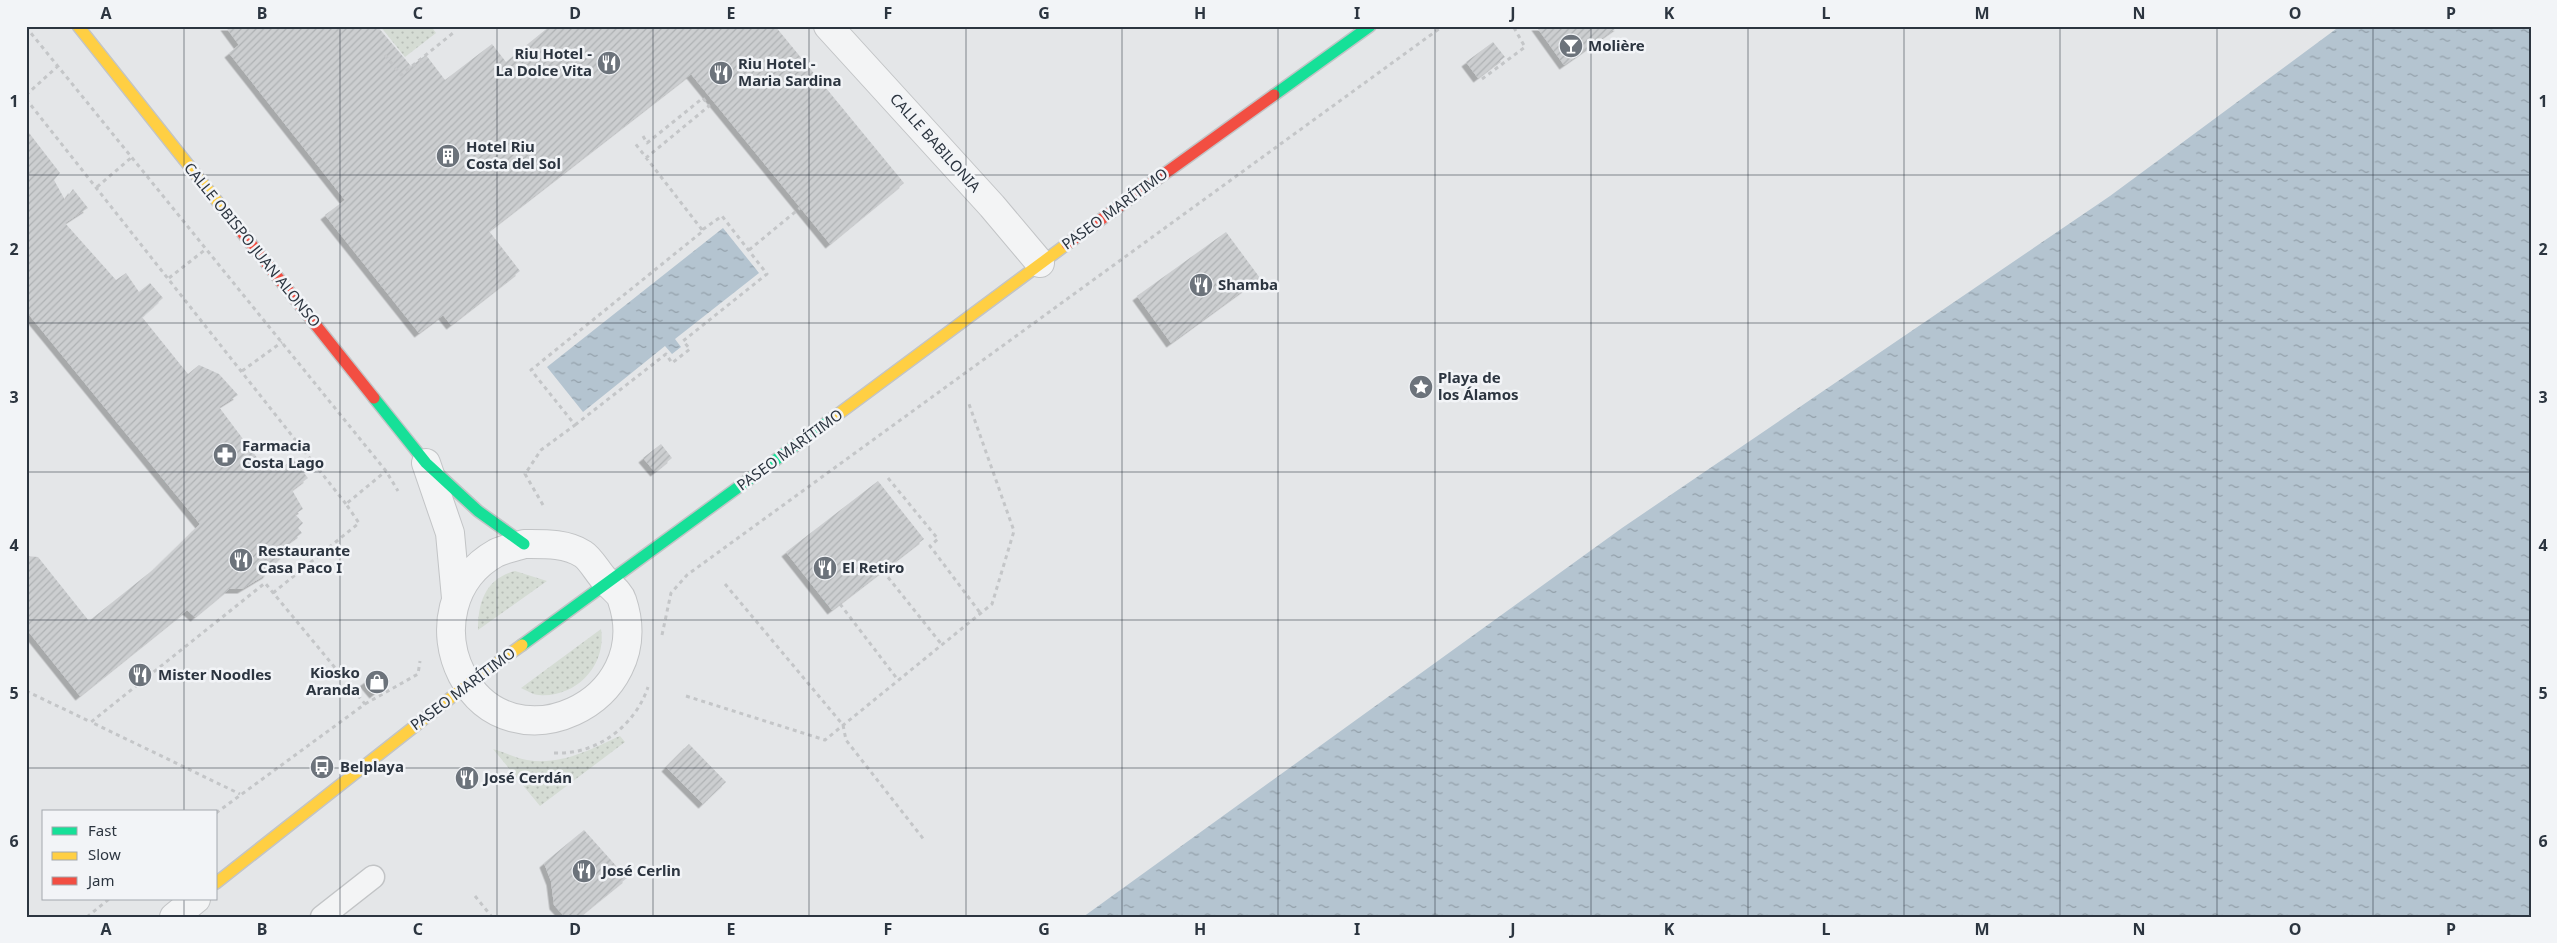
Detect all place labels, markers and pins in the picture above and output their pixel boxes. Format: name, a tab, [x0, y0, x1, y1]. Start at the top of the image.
bar icon: Molière	[1558, 33, 1584, 59]
place label: Molière	[1588, 35, 1645, 55]
place label: Riu Hotel - La Dolce Vita	[496, 43, 592, 80]
restaurant icon: Riu Hotel - La Dolce Vita	[596, 50, 622, 76]
place label: Riu Hotel - Maria Sardina	[738, 53, 842, 90]
restaurant icon: Riu Hotel - Maria Sardina	[708, 60, 734, 86]
place label: Hotel Riu Costa del Sol	[466, 136, 561, 173]
building icon: Hotel Riu Costa del Sol	[435, 143, 461, 169]
restaurant icon: Shamba	[1188, 272, 1214, 298]
place label: Shamba	[1218, 274, 1278, 294]
place label: Playa de los Álamos	[1438, 367, 1519, 404]
place icon: Playa de los Álamos	[1408, 374, 1434, 400]
place label: Farmacia Costa Lago	[242, 435, 324, 472]
pharmacy icon: Farmacia Costa Lago	[212, 442, 238, 468]
place label: Restaurante Casa Paco I	[258, 540, 350, 577]
restaurant icon: Restaurante Casa Paco I	[228, 547, 254, 573]
restaurant icon: El Retiro	[812, 555, 838, 581]
place label: El Retiro	[842, 557, 904, 577]
restaurant icon: Mister Noodles	[127, 662, 153, 688]
place label: Kiosko Aranda	[306, 662, 360, 699]
place label: Mister Noodles	[158, 664, 272, 684]
shop icon: Kiosko Aranda	[364, 669, 390, 695]
bus stop icon: Belplaya	[309, 754, 335, 780]
place label: Belplaya	[340, 756, 404, 776]
restaurant icon: José Cerdán	[454, 765, 480, 791]
place label: José Cerdán	[482, 767, 572, 787]
restaurant icon: José Cerlin	[571, 858, 597, 884]
place label: José Cerlin	[600, 860, 681, 880]

